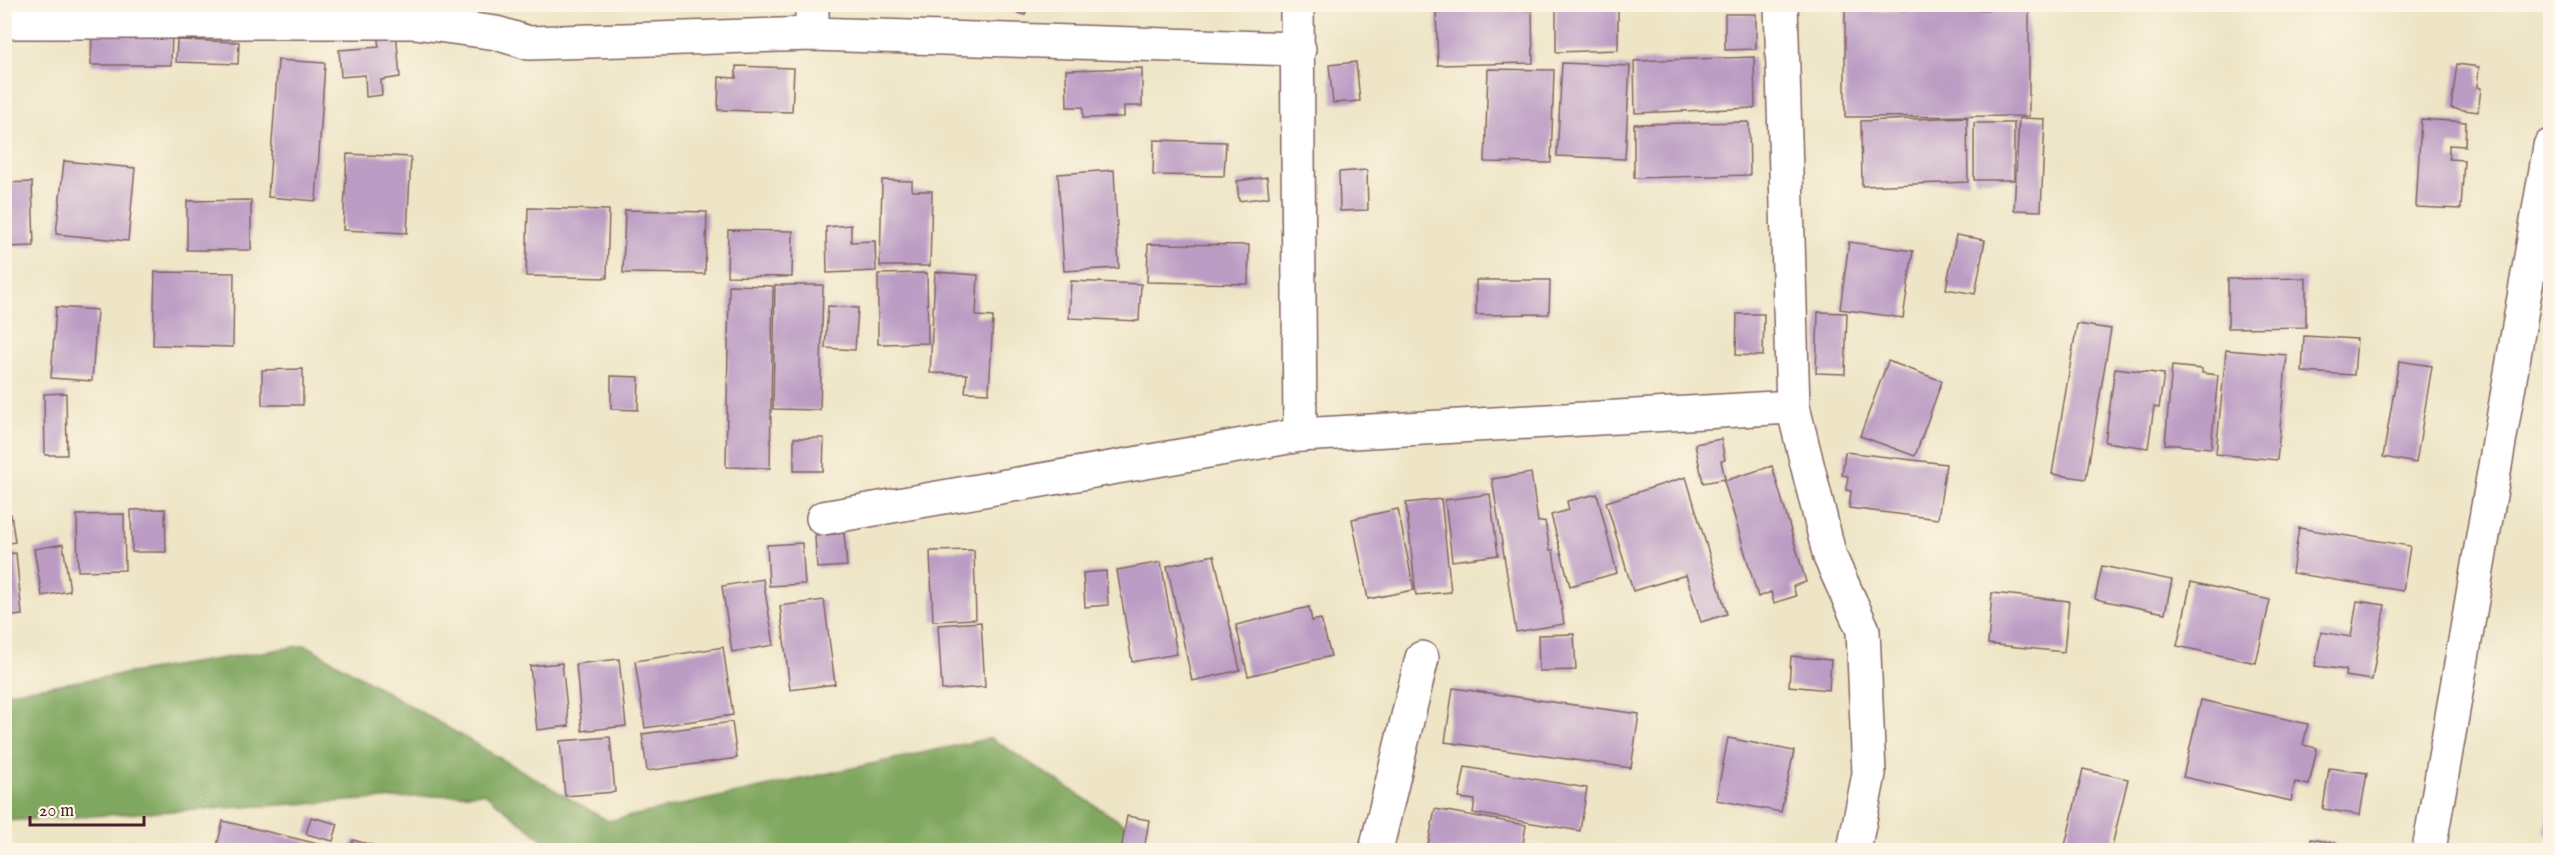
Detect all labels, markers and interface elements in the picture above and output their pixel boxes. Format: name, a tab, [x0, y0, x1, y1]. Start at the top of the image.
scale bar	[30, 789, 144, 827]
text: 20 m	[39, 800, 74, 823]

